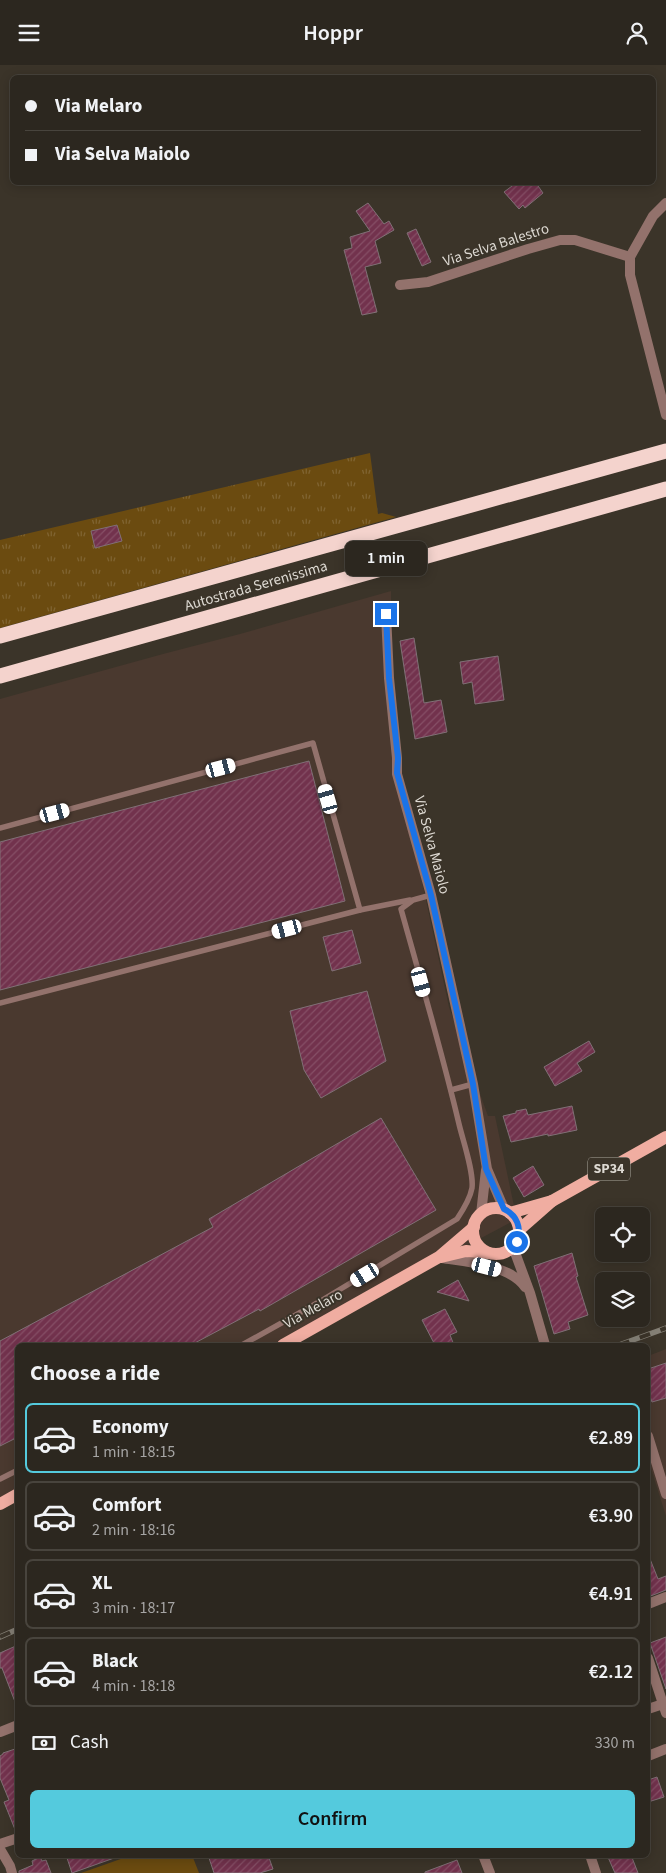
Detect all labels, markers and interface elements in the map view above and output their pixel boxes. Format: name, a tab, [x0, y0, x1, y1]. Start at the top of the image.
text: Hoppr	[303, 17, 363, 49]
icon: menu	[15, 19, 43, 47]
icon: person	[623, 19, 651, 47]
text: Via Melaro	[55, 93, 142, 120]
text: Via Selva Maiolo	[55, 141, 190, 168]
street label: Via Selva Balestro	[440, 218, 552, 272]
callout: 1 min	[345, 541, 427, 577]
text: 1 min	[367, 547, 405, 569]
street label: Autostrada Serenissima	[182, 556, 330, 616]
route end	[375, 603, 397, 625]
car	[204, 757, 237, 779]
car	[316, 783, 339, 815]
street label: Via Selva Maiolo	[409, 794, 455, 896]
car	[38, 802, 71, 824]
car	[270, 918, 303, 940]
car	[409, 966, 432, 998]
road number: SP34	[588, 1157, 630, 1181]
map controls	[595, 1207, 650, 1327]
button: locate	[595, 1207, 650, 1262]
route start	[506, 1231, 528, 1253]
car	[470, 1256, 503, 1278]
car	[348, 1261, 381, 1289]
button: layers	[595, 1272, 650, 1327]
street label: Via Melaro	[280, 1284, 346, 1334]
text: Choose a ride	[30, 1357, 160, 1389]
text: Economy	[92, 1414, 169, 1441]
icon: car	[32, 1416, 77, 1461]
text: €2.89	[589, 1425, 633, 1452]
text: 1 min · 18:15	[92, 1441, 175, 1463]
text: Comfort	[92, 1492, 162, 1519]
icon: car	[32, 1494, 77, 1539]
text: €3.90	[589, 1503, 633, 1530]
text: 2 min · 18:16	[92, 1519, 175, 1541]
text: XL	[92, 1570, 113, 1597]
icon: car	[32, 1572, 77, 1617]
text: €4.91	[589, 1581, 633, 1608]
text: 3 min · 18:17	[92, 1597, 175, 1619]
text: Black	[92, 1648, 138, 1675]
icon: car	[32, 1650, 77, 1695]
text: €2.12	[589, 1659, 633, 1686]
text: 4 min · 18:18	[92, 1675, 175, 1697]
icon: cash	[30, 1729, 58, 1757]
text: Cash	[70, 1729, 109, 1756]
text: 330 m	[595, 1732, 635, 1754]
button: Confirm	[30, 1790, 635, 1848]

